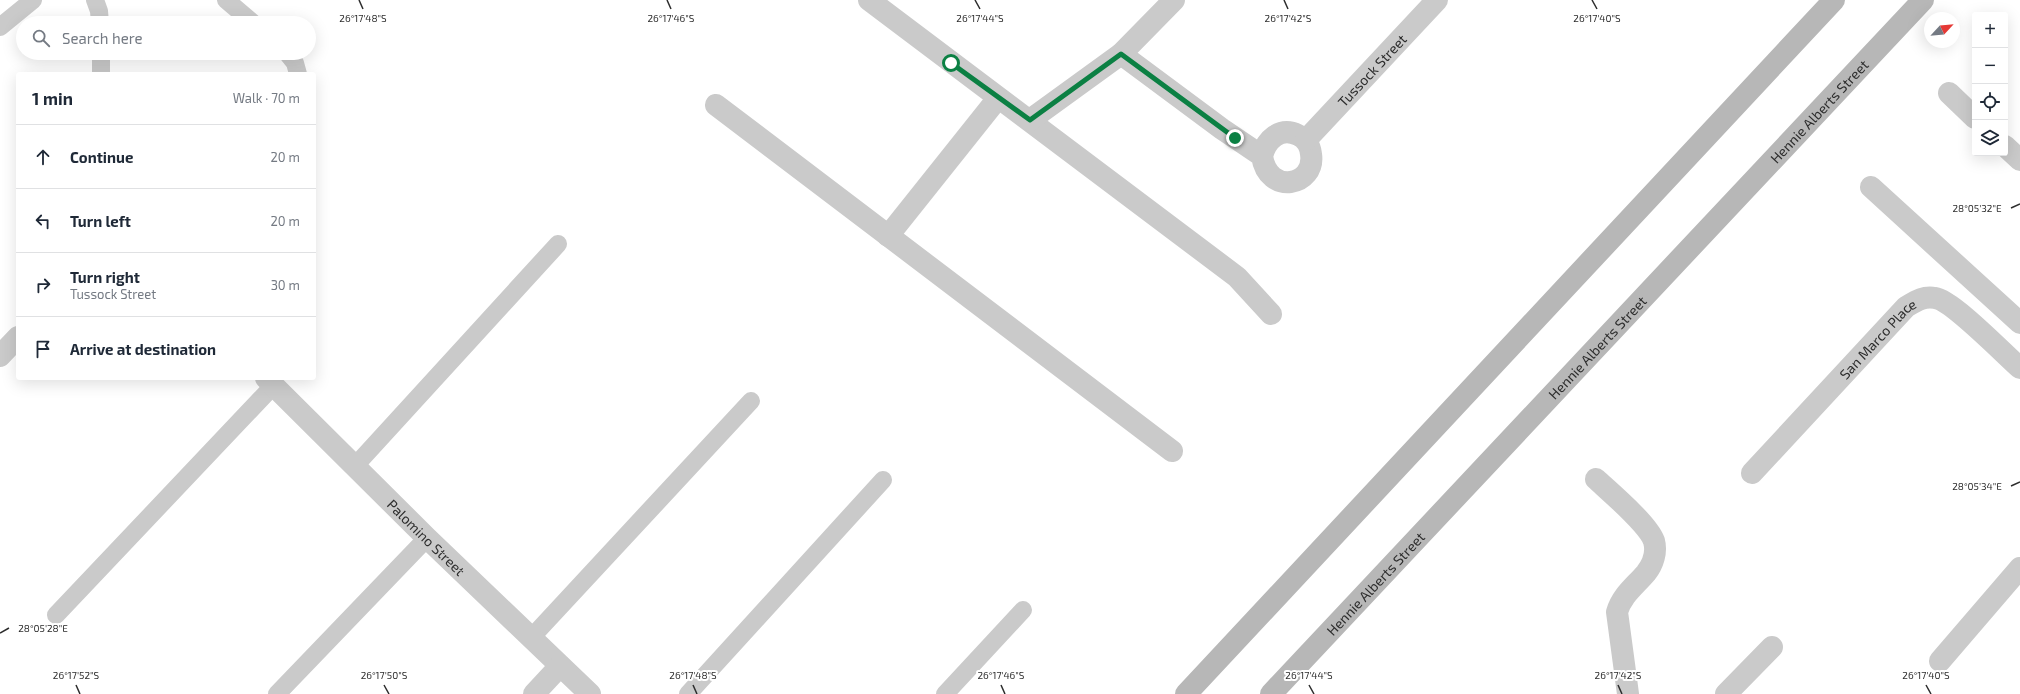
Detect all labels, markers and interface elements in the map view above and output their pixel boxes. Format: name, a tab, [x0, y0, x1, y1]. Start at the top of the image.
text: 26°17'48"S	[339, 12, 387, 24]
text: 26°17'46"S	[648, 12, 695, 24]
text: 26°17'44"S	[956, 12, 1004, 24]
text: 26°17'42"S	[1265, 12, 1312, 24]
text: 26°17'40"S	[1573, 12, 1621, 24]
north arrow	[1924, 12, 1960, 48]
map controls	[1972, 12, 2008, 156]
button: +	[1972, 12, 2008, 48]
search box	[16, 16, 316, 60]
icon: search	[30, 27, 52, 49]
text: Search here	[62, 29, 143, 47]
street label: Tussock Street	[1334, 30, 1410, 110]
button: −	[1972, 48, 2008, 84]
route start	[942, 54, 960, 72]
street label: Hennie Alberts Street	[1766, 56, 1871, 166]
button: locate	[1972, 84, 2008, 120]
text: 1 min	[32, 88, 73, 108]
text: Walk · 70 m	[233, 90, 300, 106]
button: layers	[1972, 120, 2008, 156]
route end	[1226, 129, 1244, 147]
icon: ahead	[32, 146, 54, 168]
text: Continue	[70, 148, 133, 166]
text: 20 m	[271, 149, 300, 165]
text: 28°05'32"E	[1952, 202, 2002, 214]
icon: left	[32, 210, 54, 232]
text: Turn left	[70, 212, 131, 230]
text: 20 m	[271, 213, 300, 229]
text: Turn right	[70, 268, 140, 286]
icon: right	[32, 274, 54, 296]
text: 30 m	[271, 277, 300, 293]
text: Tussock Street	[70, 286, 156, 302]
street label: Hennie Alberts Street	[1544, 292, 1650, 402]
street label: San Marco Place	[1835, 295, 1919, 382]
icon: arrive	[32, 338, 54, 360]
text: Arrive at destination	[70, 340, 216, 358]
text: 28°05'34"E	[1952, 480, 2002, 492]
street label: Palomino Street	[384, 495, 469, 579]
street label: Hennie Alberts Street	[1322, 528, 1428, 638]
text: 28°05'28"E	[18, 622, 68, 634]
text: 26°17'52"S	[53, 669, 100, 681]
text: 26°17'50"S	[361, 669, 408, 681]
text: 26°17'48"S	[669, 669, 717, 681]
text: 26°17'46"S	[978, 669, 1025, 681]
text: 26°17'44"S	[1285, 669, 1333, 681]
text: 26°17'42"S	[1595, 669, 1642, 681]
text: 26°17'40"S	[1902, 669, 1950, 681]

